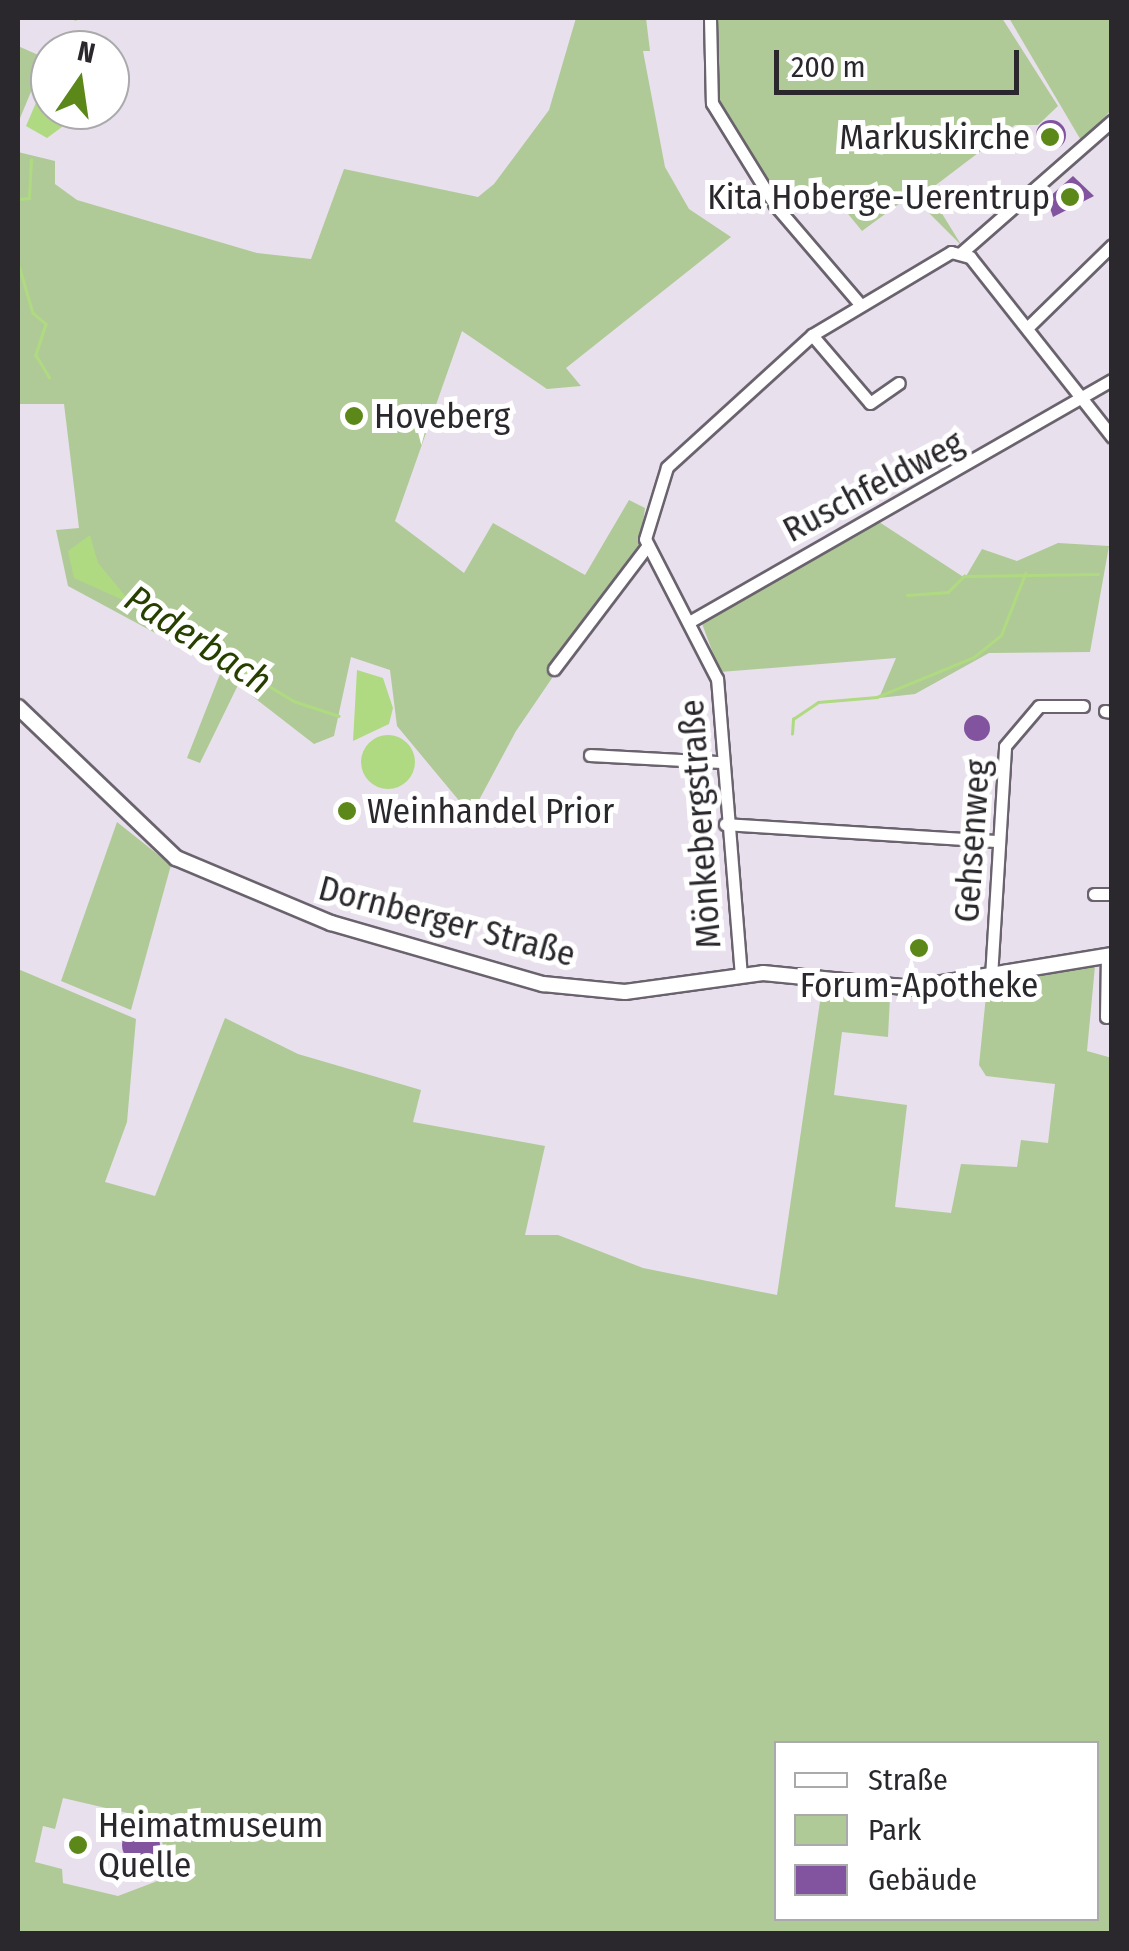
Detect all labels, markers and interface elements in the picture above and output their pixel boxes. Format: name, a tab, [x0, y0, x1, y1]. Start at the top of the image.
north arrow	[30, 30, 130, 130]
scale bar	[779, 30, 1024, 92]
text: N	[75, 34, 98, 70]
text: 200 m	[791, 49, 866, 85]
place label: Markuskirche	[839, 116, 1030, 158]
marker: Markuskirche	[1039, 126, 1061, 148]
place label: Kita Hoberge-Uerentrup	[707, 176, 1050, 218]
marker: Kita Hoberge-Uerentrup	[1059, 186, 1081, 208]
place label: Hoveberg	[374, 395, 510, 437]
marker: Hoveberg	[343, 405, 365, 427]
street label: Ruschfeldweg	[776, 421, 970, 551]
water label: Paderbach	[116, 576, 280, 704]
street label: Mönkebergstraße	[670, 698, 730, 950]
street label: Gehsenweg	[945, 758, 999, 924]
place label: Weinhandel Prior	[367, 790, 614, 832]
marker: Weinhandel Prior	[336, 800, 358, 822]
street label: Dornberger Straße	[314, 867, 580, 975]
marker: Forum-Apotheke	[908, 937, 930, 959]
place label: Forum-Apotheke	[800, 964, 1038, 1006]
legend	[774, 1741, 1099, 1921]
text: Straße	[868, 1762, 948, 1798]
place label: Heimatmuseum Quelle	[98, 1804, 324, 1886]
text: Park	[868, 1812, 921, 1848]
marker: Heimatmuseum Quelle	[67, 1834, 89, 1856]
text: Gebäude	[868, 1862, 977, 1898]

